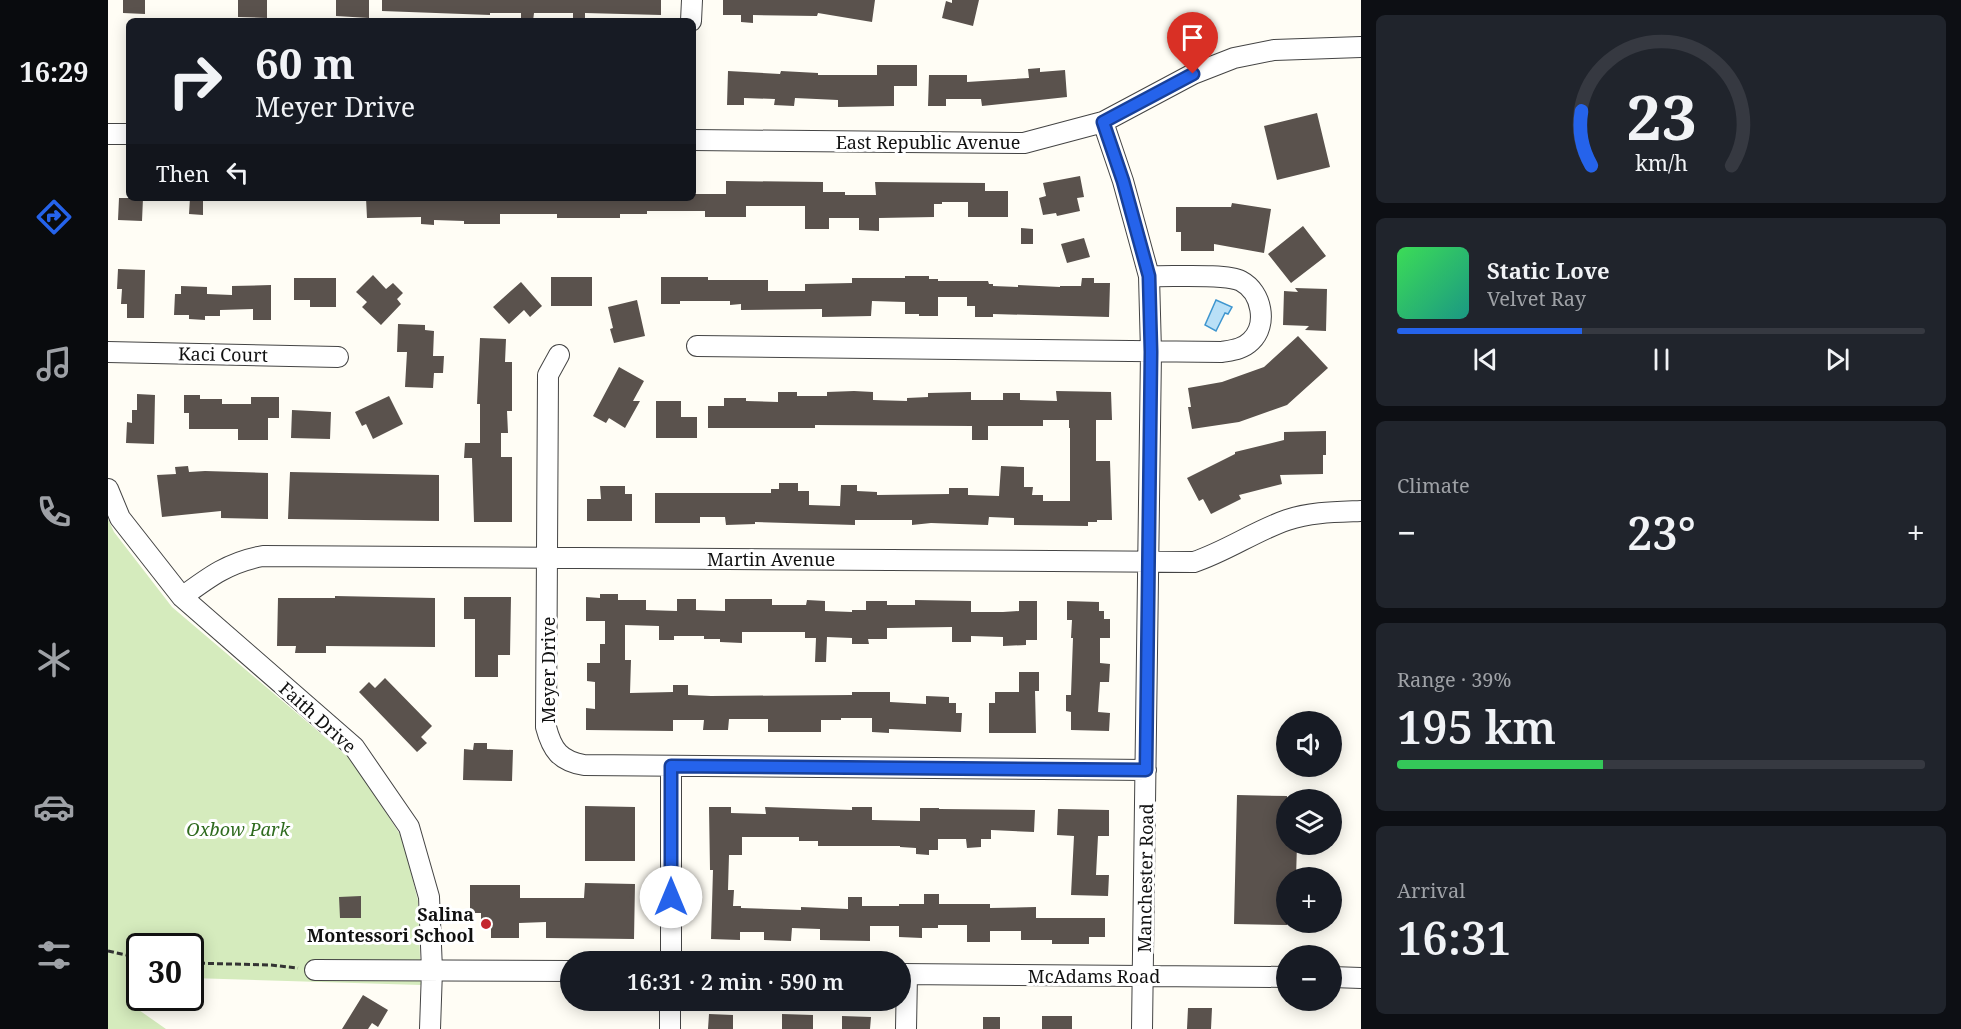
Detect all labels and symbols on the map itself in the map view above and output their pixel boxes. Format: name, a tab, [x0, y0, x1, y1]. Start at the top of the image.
pin	[1167, 12, 1218, 74]
street label: East Republic Avenue	[836, 130, 1020, 154]
street label: Kaci Court	[178, 341, 268, 367]
street label: Martin Avenue	[707, 547, 835, 571]
street label: Meyer Drive	[536, 617, 560, 723]
street label: Faith Drive	[274, 676, 362, 758]
street label: Manchester Road	[1132, 803, 1158, 953]
park label: Oxbow Park	[186, 817, 290, 841]
position arrow	[639, 865, 703, 929]
place label: Salina Montessori School	[307, 902, 475, 947]
marker: Salina Montessori School	[479, 917, 493, 931]
speed limit sign: 30	[126, 933, 204, 1011]
street label: McAdams Road	[1028, 964, 1160, 988]

